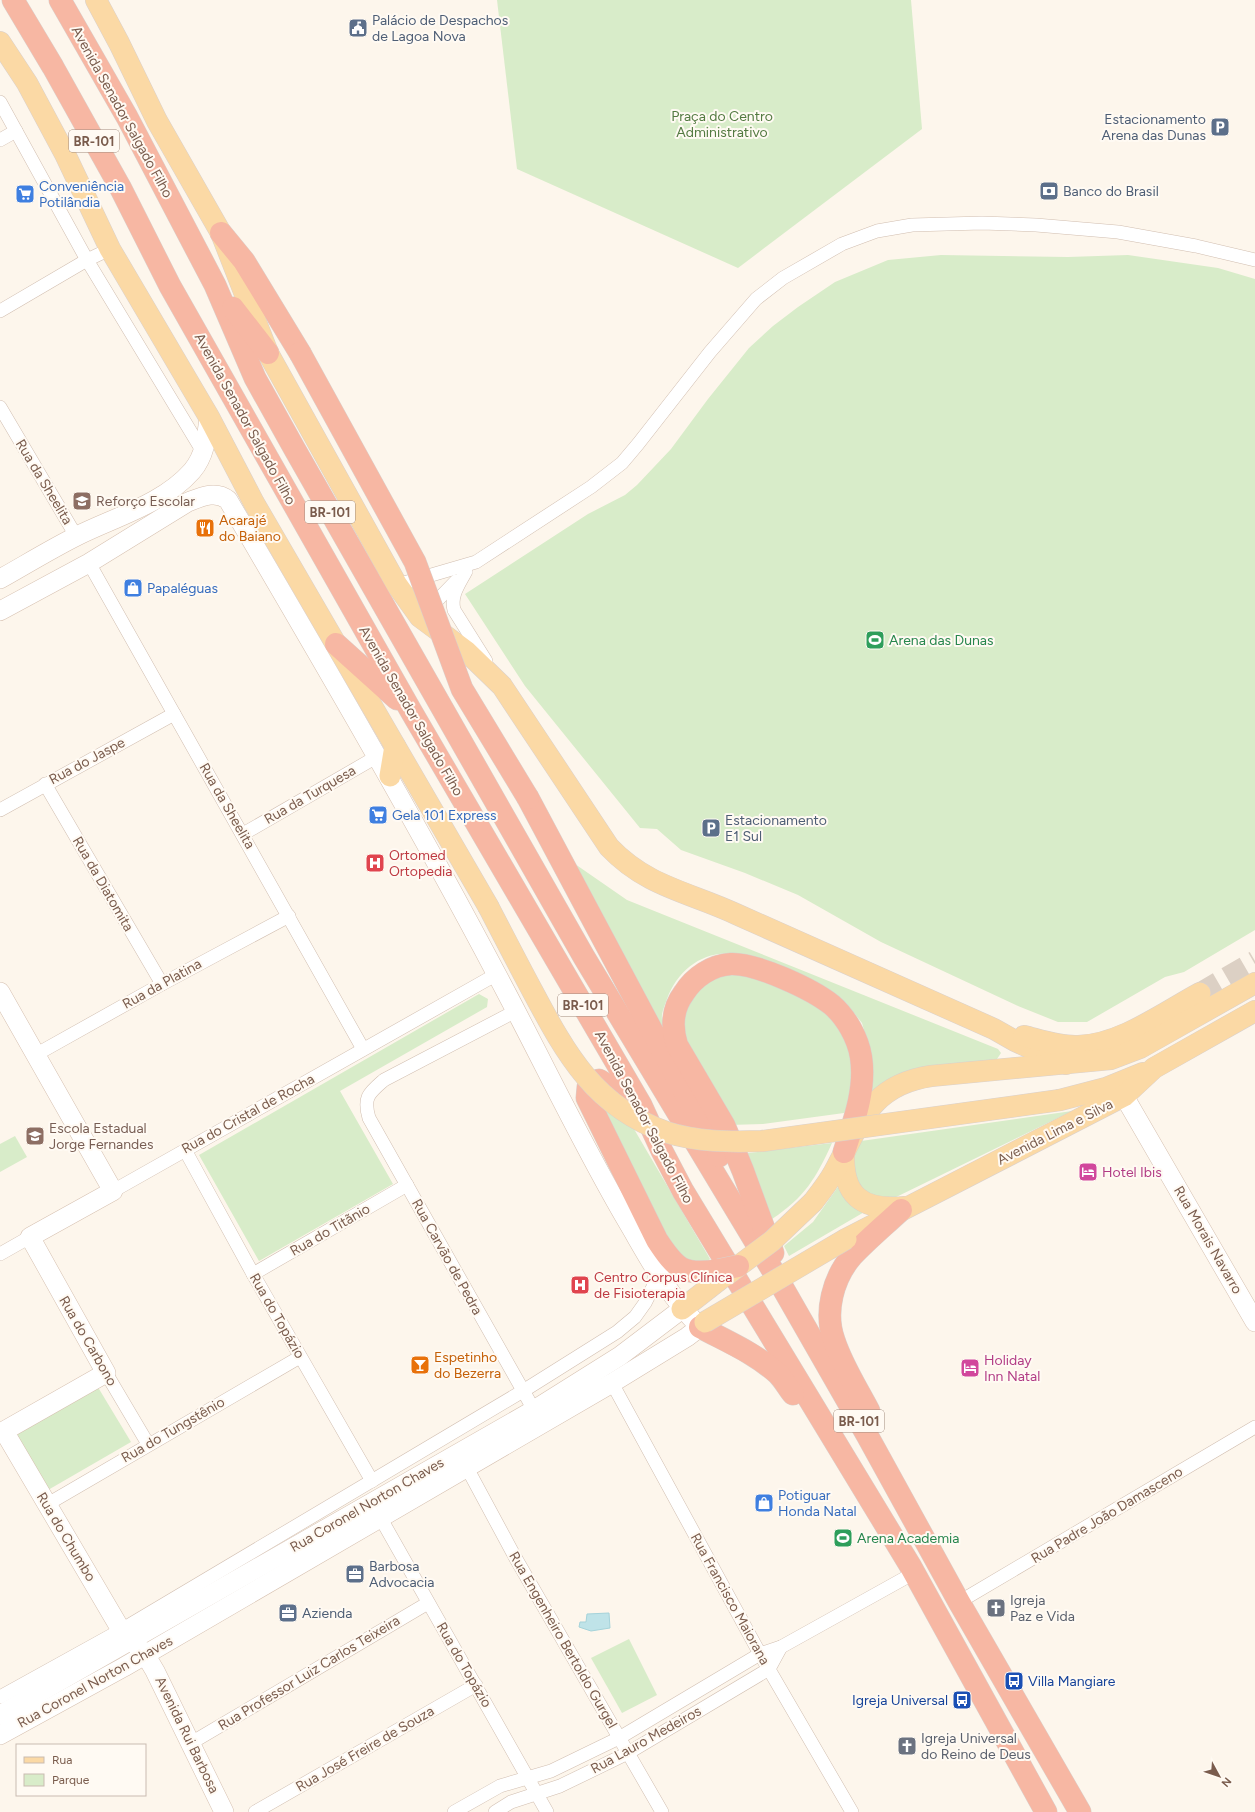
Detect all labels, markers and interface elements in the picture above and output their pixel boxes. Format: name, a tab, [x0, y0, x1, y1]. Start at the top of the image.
place label: Palácio de Despachos de Lagoa Nova	[372, 12, 508, 45]
public building icon: Palácio de Despachos de Lagoa Nova	[347, 17, 369, 39]
street label: Avenida Senador Salgado Filho	[68, 23, 176, 201]
park label: Praça do Centro Administrativo	[671, 108, 773, 141]
place label: Estacionamento Arena das Dunas	[1101, 111, 1206, 144]
parking icon: Estacionamento Arena das Dunas	[1209, 116, 1231, 138]
road number: BR-101	[69, 130, 119, 152]
place label: Conveniência Potilândia	[39, 178, 124, 211]
bank icon: Banco do Brasil	[1038, 180, 1060, 202]
supermarket icon: Conveniência Potilândia	[14, 183, 36, 205]
place label: Banco do Brasil	[1063, 183, 1159, 200]
street label: Avenida Senador Salgado Filho	[191, 330, 299, 508]
street label: Rua da Sheelita	[12, 436, 76, 528]
school or university icon: Reforço Escolar	[71, 490, 93, 512]
place label: Reforço Escolar	[96, 493, 195, 510]
road number: BR-101	[305, 501, 355, 523]
place label: Acarajé do Baiano	[219, 512, 281, 545]
restaurant icon: Acarajé do Baiano	[194, 517, 216, 539]
shop icon: Papaléguas	[122, 577, 144, 599]
place label: Papaléguas	[147, 580, 218, 597]
street label: Avenida Senador Salgado Filho	[355, 623, 467, 799]
sports icon: Arena das Dunas	[864, 629, 886, 651]
place label: Arena das Dunas	[889, 632, 994, 649]
street label: Rua do Jaspe	[46, 734, 128, 788]
street label: Rua da Sheelita	[196, 760, 258, 852]
street label: Rua da Turquesa	[261, 762, 359, 828]
supermarket icon: Gela 101 Express	[367, 804, 389, 826]
place label: Gela 101 Express	[392, 807, 497, 824]
place label: Estacionamento E1 Sul	[725, 812, 827, 845]
parking icon: Estacionamento E1 Sul	[700, 817, 722, 839]
street label: Rua da Diatomita	[69, 833, 137, 935]
place label: Ortomed Ortopedia	[389, 847, 452, 880]
hospital icon: Ortomed Ortopedia	[364, 852, 386, 874]
street label: Rua da Platina	[119, 955, 205, 1013]
road number: BR-101	[558, 994, 608, 1016]
street label: Avenida Senador Salgado Filho	[591, 1028, 697, 1206]
street label: Rua do Cristal de Rocha	[179, 1070, 317, 1158]
street label: Avenida Lima e Silva	[994, 1096, 1116, 1168]
place label: Escola Estadual Jorge Fernandes	[49, 1120, 153, 1153]
school or university icon: Escola Estadual Jorge Fernandes	[24, 1125, 46, 1147]
hotel icon: Hotel Ibis	[1077, 1161, 1099, 1183]
place label: Hotel Ibis	[1102, 1164, 1162, 1181]
street label: Rua Morais Navarro	[1170, 1183, 1246, 1297]
street label: Rua Carvão de Pedra	[408, 1196, 486, 1318]
street label: Rua do Titãnio	[287, 1200, 373, 1260]
place label: Centro Corpus Clínica de Fisioterapia	[594, 1269, 732, 1302]
street label: Rua do Topázio	[246, 1270, 308, 1362]
hospital icon: Centro Corpus Clínica de Fisioterapia	[569, 1274, 591, 1296]
street label: Rua do Carbono	[55, 1293, 121, 1389]
place label: Espetinho do Bezerra	[434, 1349, 501, 1382]
place label: Holiday Inn Natal	[984, 1352, 1040, 1385]
bar icon: Espetinho do Bezerra	[409, 1354, 431, 1376]
hotel icon: Holiday Inn Natal	[959, 1357, 981, 1379]
street label: Rua do Tungstênio	[118, 1394, 228, 1466]
road number: BR-101	[834, 1410, 884, 1432]
street label: Rua Coronel Norton Chaves	[287, 1454, 447, 1556]
street label: Rua Padre João Damasceno	[1028, 1463, 1186, 1567]
place label: Potiguar Honda Natal	[778, 1487, 857, 1520]
street label: Rua do Chumbo	[33, 1489, 99, 1585]
shop icon: Potiguar Honda Natal	[753, 1492, 775, 1514]
sports icon: Arena Academia	[832, 1527, 854, 1549]
street label: Rua Francisco Maiorana	[687, 1530, 773, 1668]
place label: Arena Academia	[857, 1530, 960, 1547]
street label: Rua Engenheiro Bertoldo Gurgel	[505, 1549, 621, 1731]
place label: Barbosa Advocacia	[369, 1558, 435, 1591]
office icon: Barbosa Advocacia	[344, 1563, 366, 1585]
place label: Igreja Paz e Vida	[1010, 1592, 1075, 1625]
church icon: Igreja Paz e Vida	[985, 1597, 1007, 1619]
office icon: Azienda	[277, 1602, 299, 1624]
place label: Azienda	[302, 1605, 352, 1622]
street label: Rua Professor Luiz Carlos Teixeira	[215, 1612, 403, 1734]
street label: Rua do Topázio	[433, 1619, 495, 1711]
street label: Rua Coronel Norton Chaves	[14, 1632, 176, 1732]
bus stop icon: Villa Mangiare	[1003, 1670, 1025, 1692]
place label: Villa Mangiare	[1028, 1673, 1116, 1690]
street label: Avenida Rui Barbosa	[151, 1674, 223, 1796]
bus stop icon: Igreja Universal	[951, 1689, 973, 1711]
place label: Igreja Universal	[852, 1692, 948, 1709]
street label: Rua José Freire de Souza	[293, 1702, 437, 1796]
street label: Rua Lauro Medeiros	[588, 1703, 704, 1777]
place label: Igreja Universal do Reino de Deus	[921, 1730, 1031, 1763]
church icon: Igreja Universal do Reino de Deus	[896, 1735, 918, 1757]
legend	[16, 1744, 146, 1796]
text: Rua	[52, 1753, 72, 1767]
north arrow	[1199, 1756, 1239, 1796]
text: Parque	[52, 1773, 90, 1787]
text: N	[1219, 1775, 1234, 1790]

